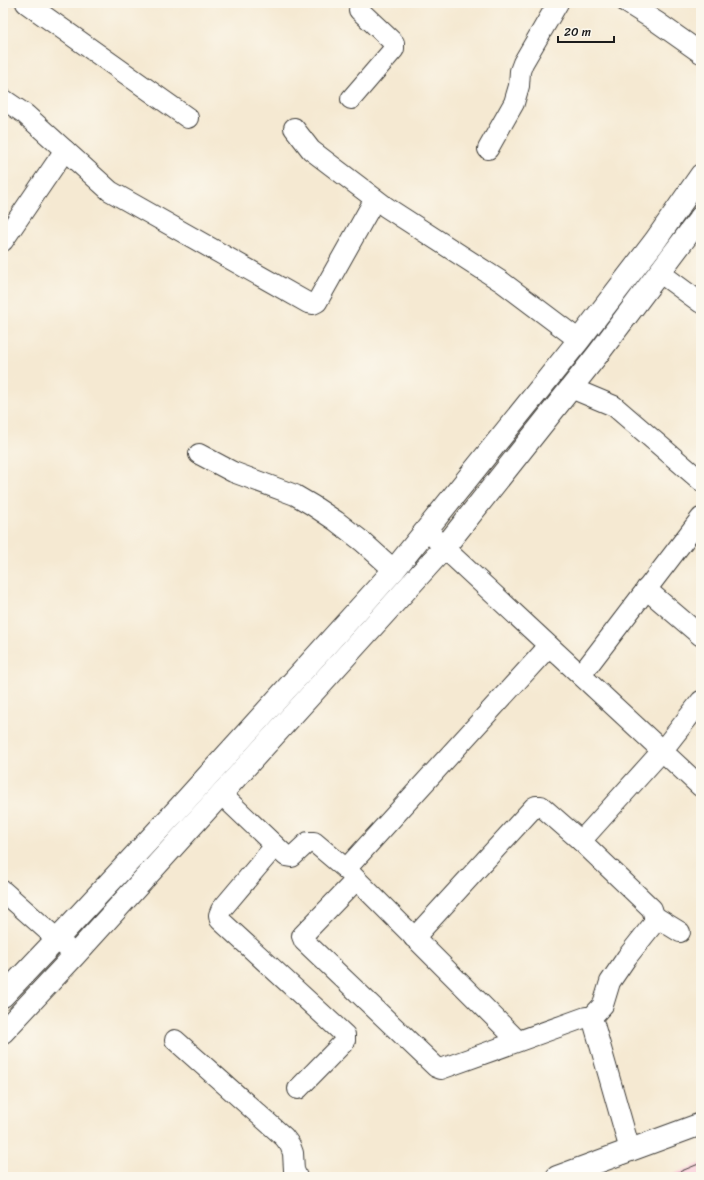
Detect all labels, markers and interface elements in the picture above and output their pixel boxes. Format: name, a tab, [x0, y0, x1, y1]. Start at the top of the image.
scale bar	[558, 18, 614, 44]
text: 20 m	[564, 21, 591, 43]

